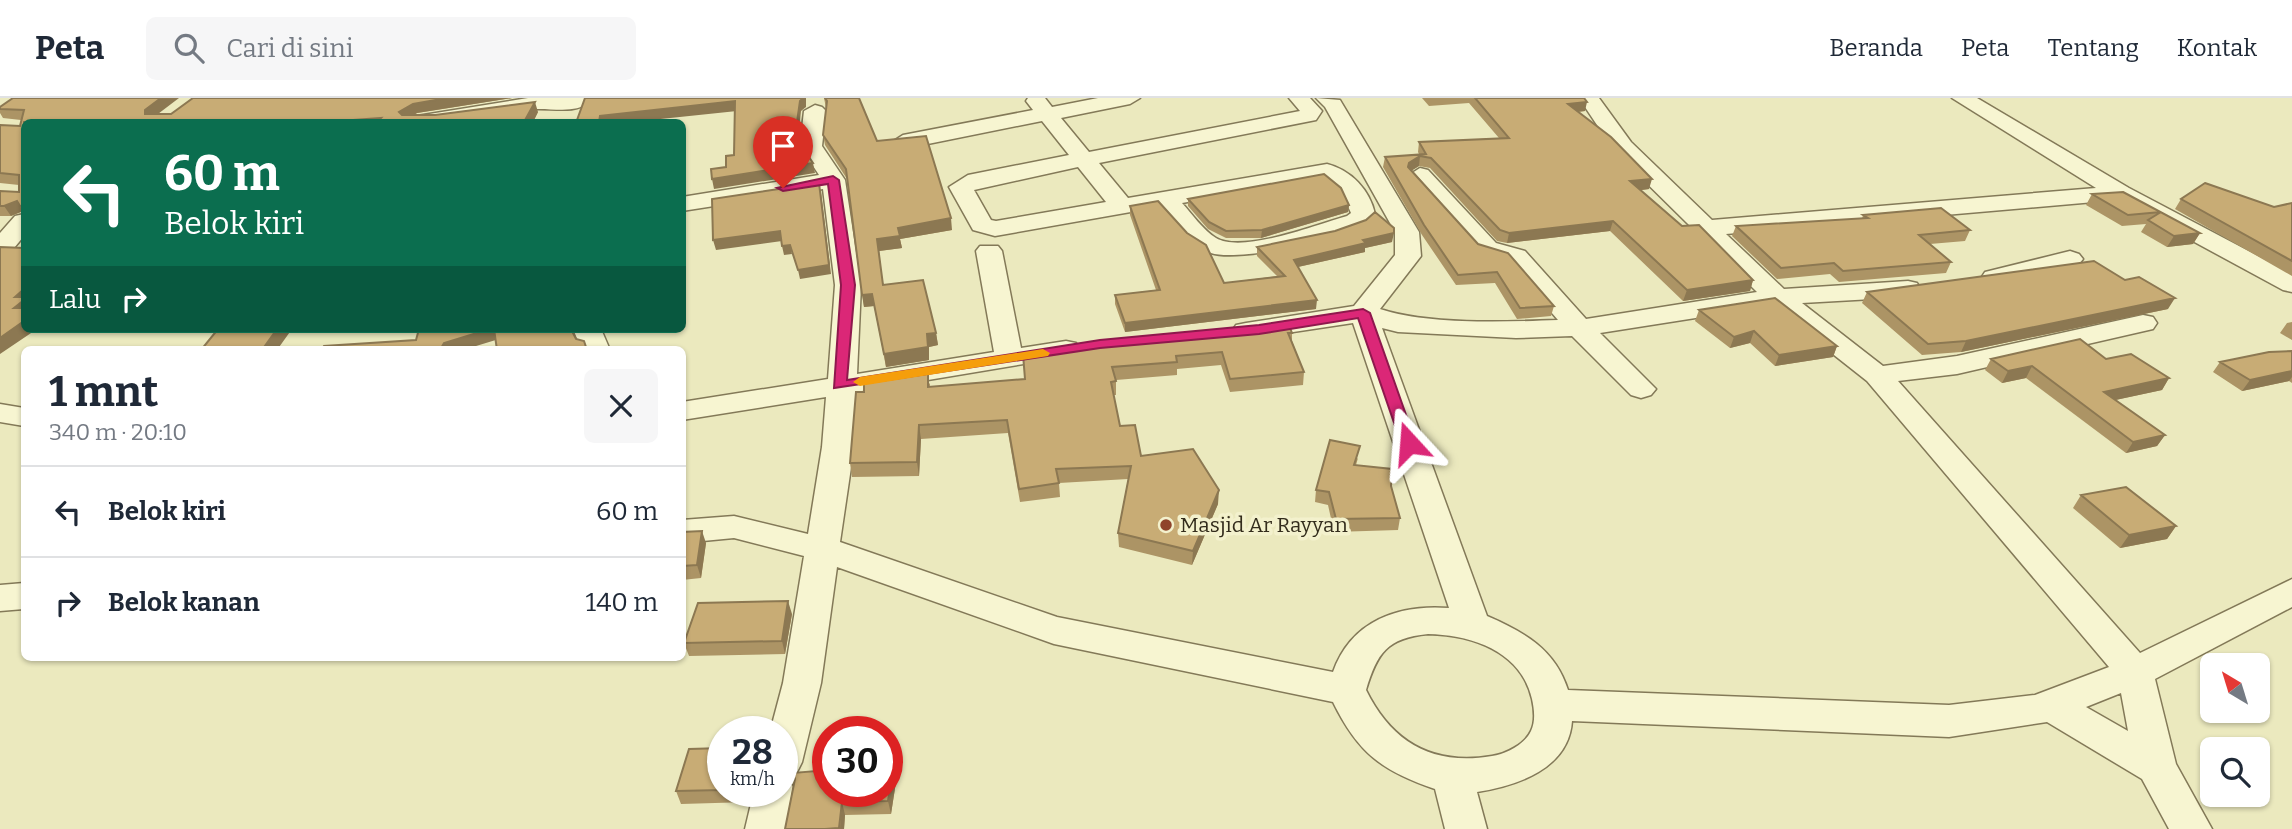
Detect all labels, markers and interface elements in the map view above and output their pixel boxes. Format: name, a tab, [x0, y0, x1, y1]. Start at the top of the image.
search box	[146, 17, 636, 80]
text: Peta	[35, 28, 104, 68]
icon: search	[170, 29, 208, 67]
text: Cari di sini	[226, 33, 354, 64]
text: Beranda	[1829, 34, 1923, 62]
text: Peta	[1961, 34, 2010, 62]
text: Tentang	[2048, 34, 2139, 62]
text: Kontak	[2177, 34, 2257, 62]
pin	[753, 116, 813, 188]
icon: arrive	[764, 127, 802, 165]
text: 60 m	[164, 144, 280, 203]
icon: left	[49, 147, 140, 238]
text: Belok kiri	[164, 204, 304, 242]
icon: right	[115, 280, 153, 318]
text: Lalu	[49, 284, 101, 315]
text: 1 mnt	[49, 367, 158, 417]
button: close	[584, 369, 658, 443]
position arrow	[1372, 406, 1446, 480]
text: 340 m · 20:10	[49, 418, 187, 446]
icon: left	[49, 493, 87, 531]
text: Belok kiri	[108, 496, 226, 527]
text: 60 m	[596, 496, 658, 527]
place label: Masjid Ar Rayyan	[1180, 512, 1348, 538]
marker: Masjid Ar Rayyan	[1158, 517, 1174, 533]
icon: right	[49, 584, 87, 622]
text: Belok kanan	[108, 587, 260, 618]
text: 140 m	[586, 587, 658, 618]
north arrow	[2200, 653, 2270, 723]
map controls	[2200, 653, 2270, 807]
speed limit sign: 30	[812, 716, 903, 807]
text: 28	[732, 731, 773, 773]
button: search	[2200, 737, 2270, 807]
text: km/h	[730, 768, 775, 790]

